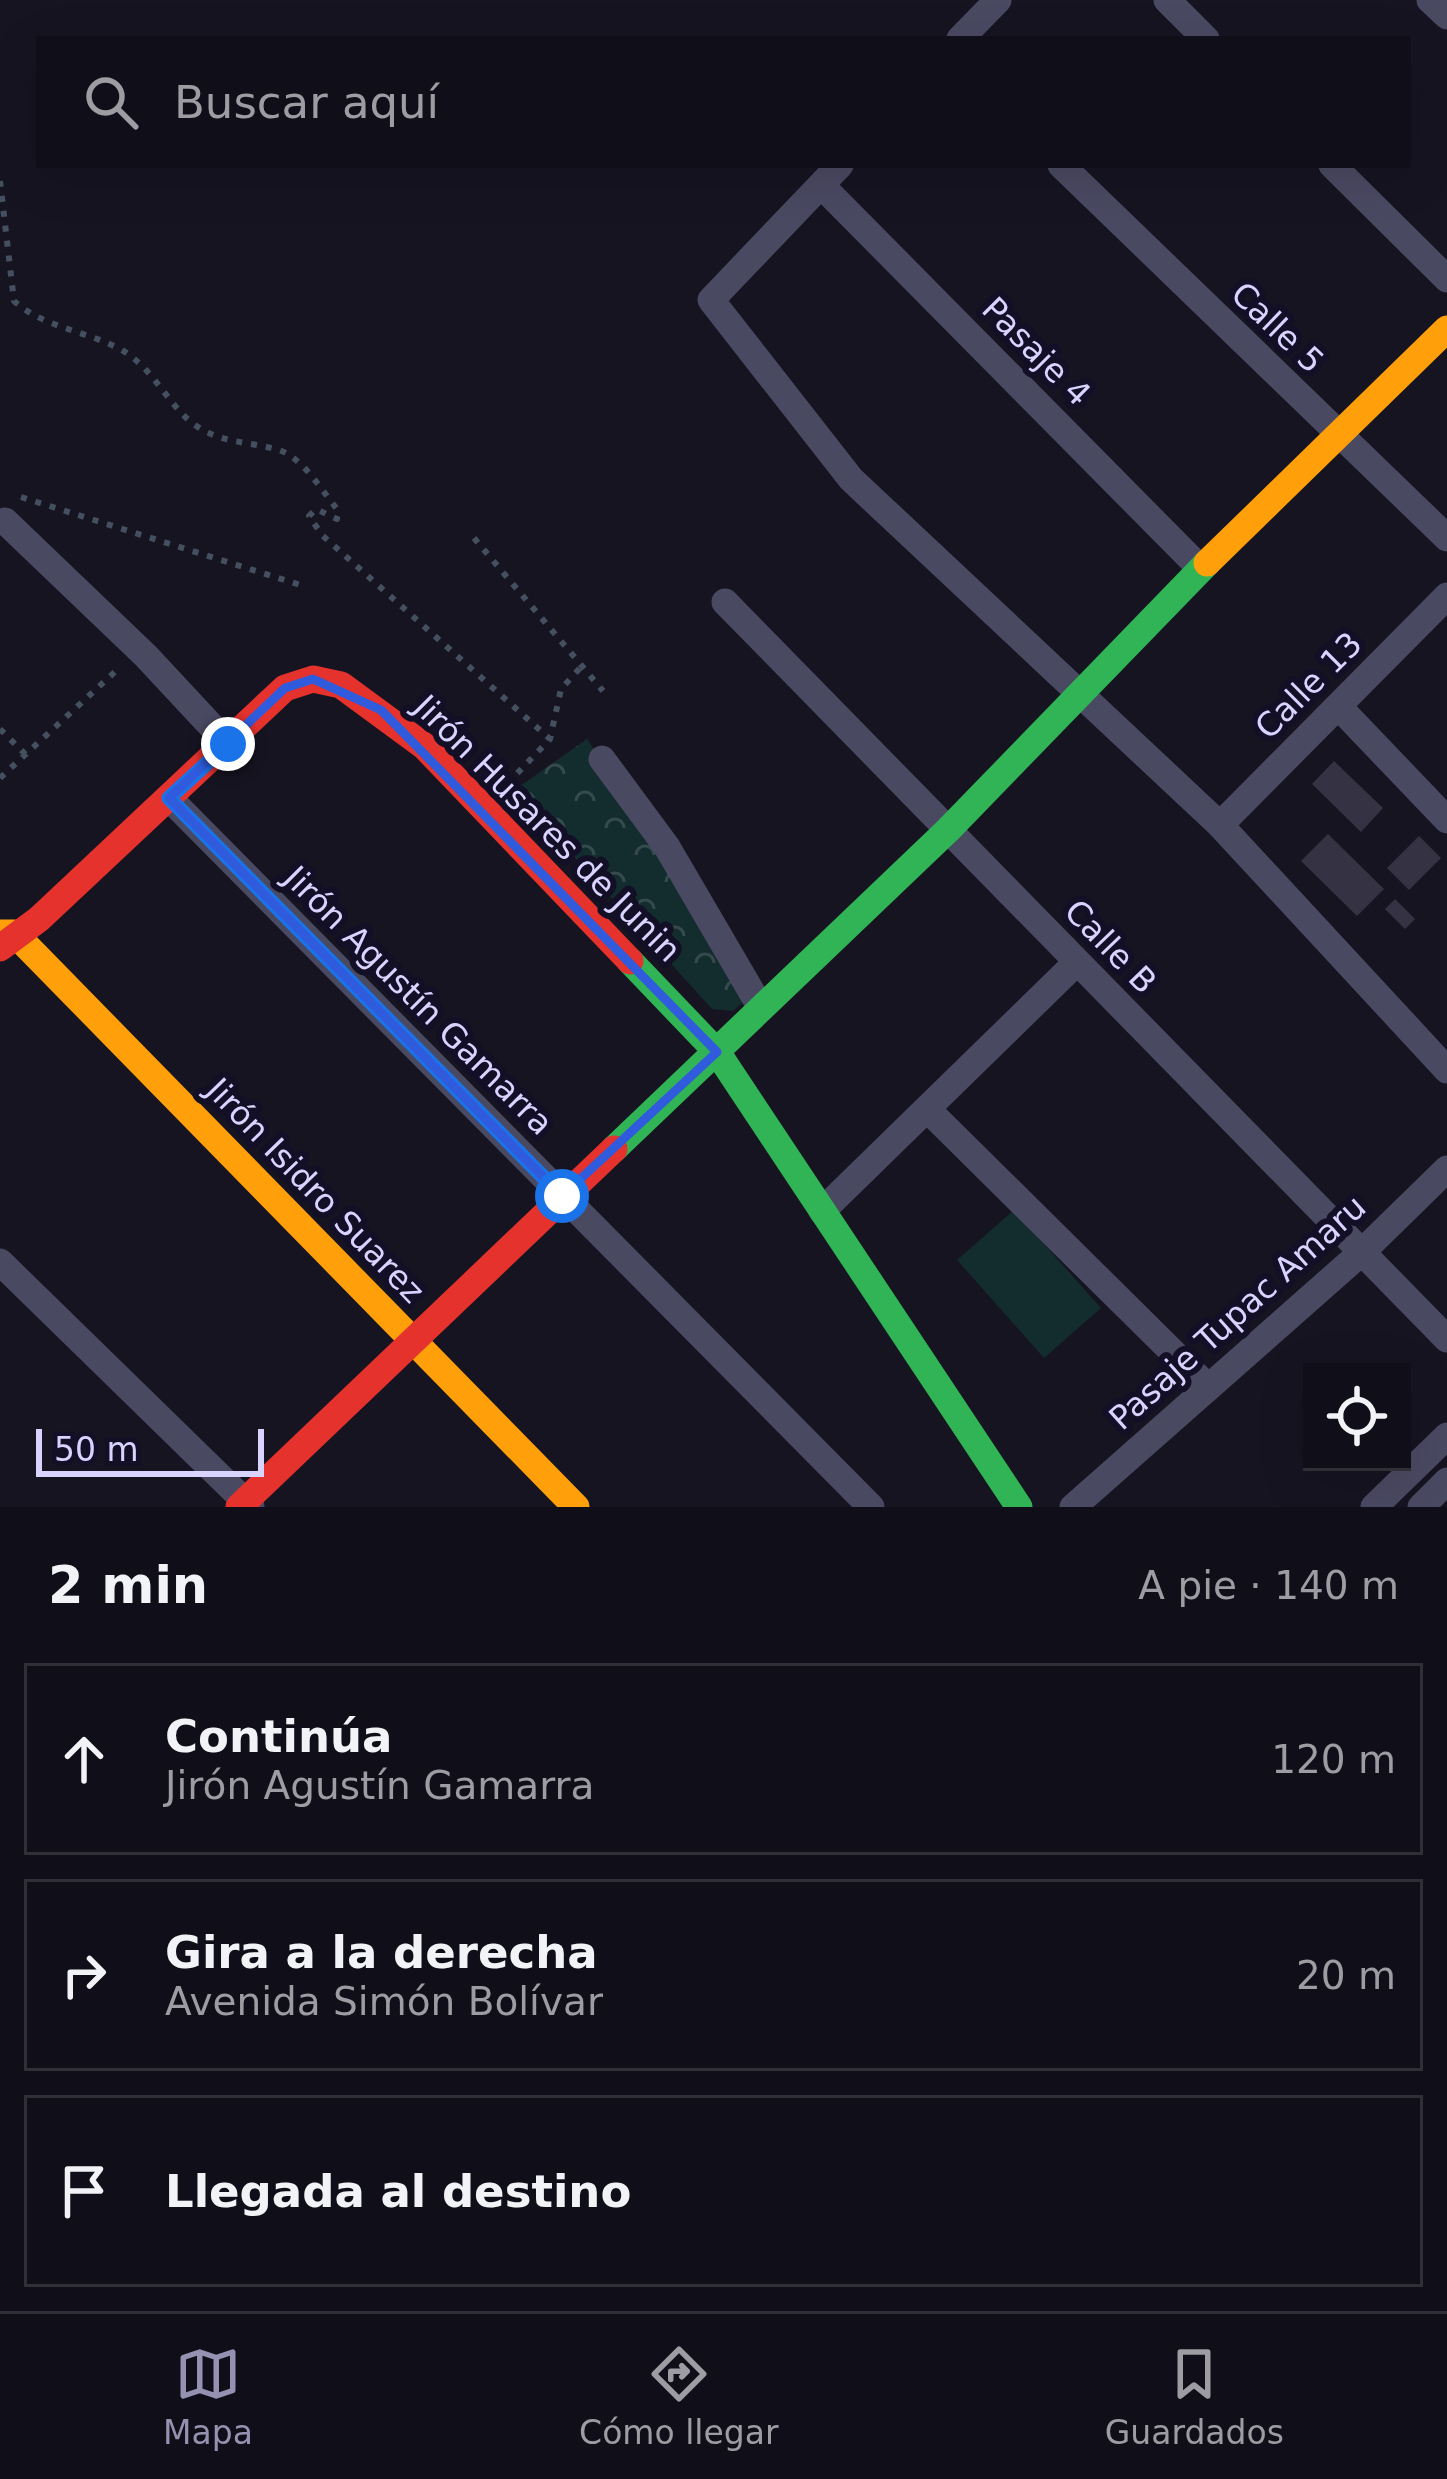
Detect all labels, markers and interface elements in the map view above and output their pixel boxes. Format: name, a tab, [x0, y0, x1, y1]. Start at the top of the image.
search box	[36, 36, 1411, 168]
icon: search	[78, 69, 144, 135]
text: Buscar aquí	[174, 76, 439, 129]
street label: Calle 5	[1223, 274, 1332, 381]
street label: Pasaje 4	[974, 289, 1099, 414]
street label: Calle 13	[1247, 624, 1370, 747]
street label: Jirón Husares de Junin	[405, 686, 689, 970]
route end	[201, 717, 255, 771]
street label: Jirón Agustín Gamarra	[275, 857, 561, 1143]
street label: Calle B	[1057, 891, 1165, 1001]
street label: Jirón Isidro Suarez	[197, 1069, 433, 1311]
route start	[535, 1169, 589, 1223]
street label: Pasaje Tupac Amaru	[1101, 1187, 1373, 1438]
map controls	[1303, 1363, 1411, 1471]
button: locate	[1303, 1363, 1411, 1471]
scale bar	[36, 1423, 264, 1476]
text: 50 m	[54, 1430, 139, 1469]
text: 2 min	[48, 1556, 208, 1615]
text: A pie · 140 m	[1138, 1563, 1399, 1608]
text: Continúa	[165, 1710, 392, 1763]
icon: ahead	[51, 1726, 117, 1792]
text: 120 m	[1271, 1737, 1396, 1782]
text: Jirón Agustín Gamarra	[165, 1763, 595, 1808]
text: Gira a la derecha	[165, 1926, 598, 1979]
icon: right	[51, 1942, 117, 2008]
text: 20 m	[1296, 1953, 1396, 1998]
text: Avenida Simón Bolívar	[165, 1979, 603, 2024]
icon: arrive	[51, 2158, 117, 2224]
text: Llegada al destino	[165, 2165, 631, 2218]
tab: Mapa	[163, 2341, 253, 2452]
tab: Cómo llegar	[579, 2341, 779, 2452]
tab: Guardados	[1105, 2341, 1284, 2452]

